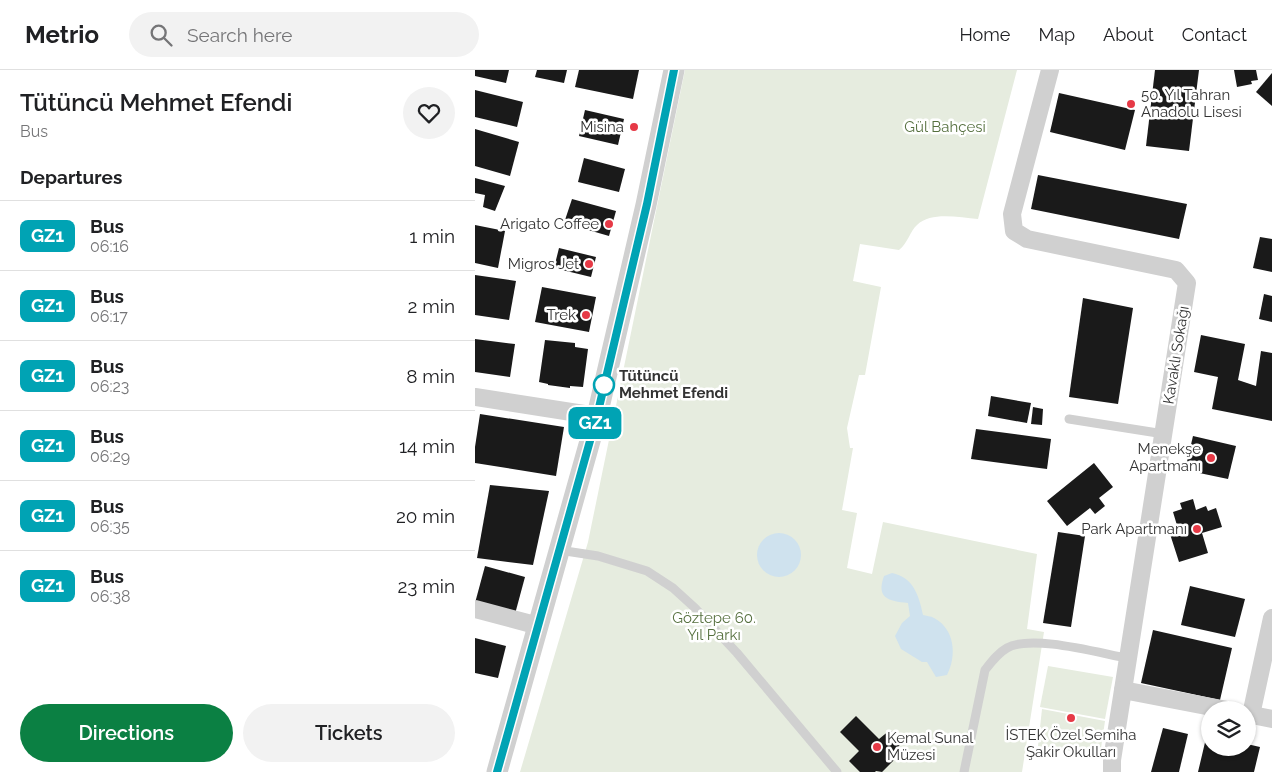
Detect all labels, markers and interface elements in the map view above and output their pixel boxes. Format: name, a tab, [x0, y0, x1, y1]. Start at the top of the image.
search box	[129, 12, 479, 57]
text: Metrio	[25, 20, 99, 49]
icon: search	[147, 21, 175, 49]
text: Search here	[187, 24, 292, 46]
text: Home	[959, 24, 1010, 45]
text: Map	[1038, 24, 1075, 45]
text: About	[1103, 24, 1154, 45]
text: Contact	[1182, 24, 1247, 45]
place label: 50. Yıl Tahran Anadolu Lisesi	[1141, 86, 1242, 121]
button: heart	[403, 87, 455, 139]
text: Tütüncü Mehmet Efendi	[20, 88, 292, 117]
marker: 50. Yıl Tahran Anadolu Lisesi	[1125, 98, 1137, 110]
place label: Misina	[580, 118, 624, 136]
park label: Gül Bahçesi	[904, 118, 986, 136]
marker: Misina	[628, 121, 640, 133]
text: Bus	[20, 122, 48, 141]
text: Departures	[20, 166, 122, 188]
text: Bus	[90, 215, 124, 237]
place label: Arigato Coffee	[500, 215, 599, 233]
marker: Arigato Coffee	[603, 218, 615, 230]
text: GZ1	[31, 225, 64, 246]
text: 1 min	[409, 225, 455, 247]
text: 06:16	[90, 237, 129, 256]
place label: Migros Jet	[508, 255, 579, 273]
marker: Migros Jet	[583, 258, 595, 270]
text: Bus	[90, 285, 124, 307]
text: GZ1	[31, 295, 64, 316]
text: 2 min	[408, 295, 455, 317]
street label: Kavaklı Sokağı	[1159, 305, 1193, 405]
place label: Trek	[546, 306, 576, 324]
text: 06:17	[90, 307, 128, 326]
marker: Trek	[580, 309, 592, 321]
text: Bus	[90, 355, 124, 377]
text: GZ1	[31, 365, 64, 386]
text: 8 min	[406, 365, 455, 387]
place label: Tütüncü Mehmet Efendi	[619, 367, 728, 402]
marker: Tütüncü Mehmet Efendi	[593, 374, 615, 396]
text: 06:23	[90, 377, 129, 396]
line badge: GZ1	[566, 407, 624, 439]
text: GZ1	[578, 412, 612, 433]
text: Bus	[90, 425, 124, 447]
text: GZ1	[31, 435, 64, 456]
text: 14 min	[399, 435, 455, 457]
place label: Menekşe Apartmanı	[1129, 440, 1201, 475]
text: 06:29	[90, 447, 130, 466]
marker: Menekşe Apartmanı	[1205, 452, 1217, 464]
text: Bus	[90, 495, 124, 517]
text: GZ1	[31, 505, 64, 526]
text: 20 min	[396, 505, 455, 527]
text: 06:35	[90, 517, 130, 536]
place label: Park Apartmanı	[1081, 520, 1187, 538]
marker: Park Apartmanı	[1191, 523, 1203, 535]
text: Bus	[90, 565, 124, 587]
text: GZ1	[31, 575, 64, 596]
text: 23 min	[397, 575, 455, 597]
text: 06:38	[90, 587, 130, 606]
park label: Göztepe 60. Yıl Parkı	[672, 609, 756, 644]
map controls	[1201, 701, 1256, 756]
button: layers	[1201, 701, 1256, 756]
button: Directions	[20, 704, 233, 762]
button: Tickets	[243, 704, 455, 762]
marker: İSTEK Özel Semiha Şakir Okulları	[1065, 712, 1077, 724]
place label: İSTEK Özel Semiha Şakir Okulları	[1006, 725, 1137, 761]
place label: Kemal Sunal Müzesi	[887, 729, 974, 764]
marker: Kemal Sunal Müzesi	[871, 741, 883, 753]

